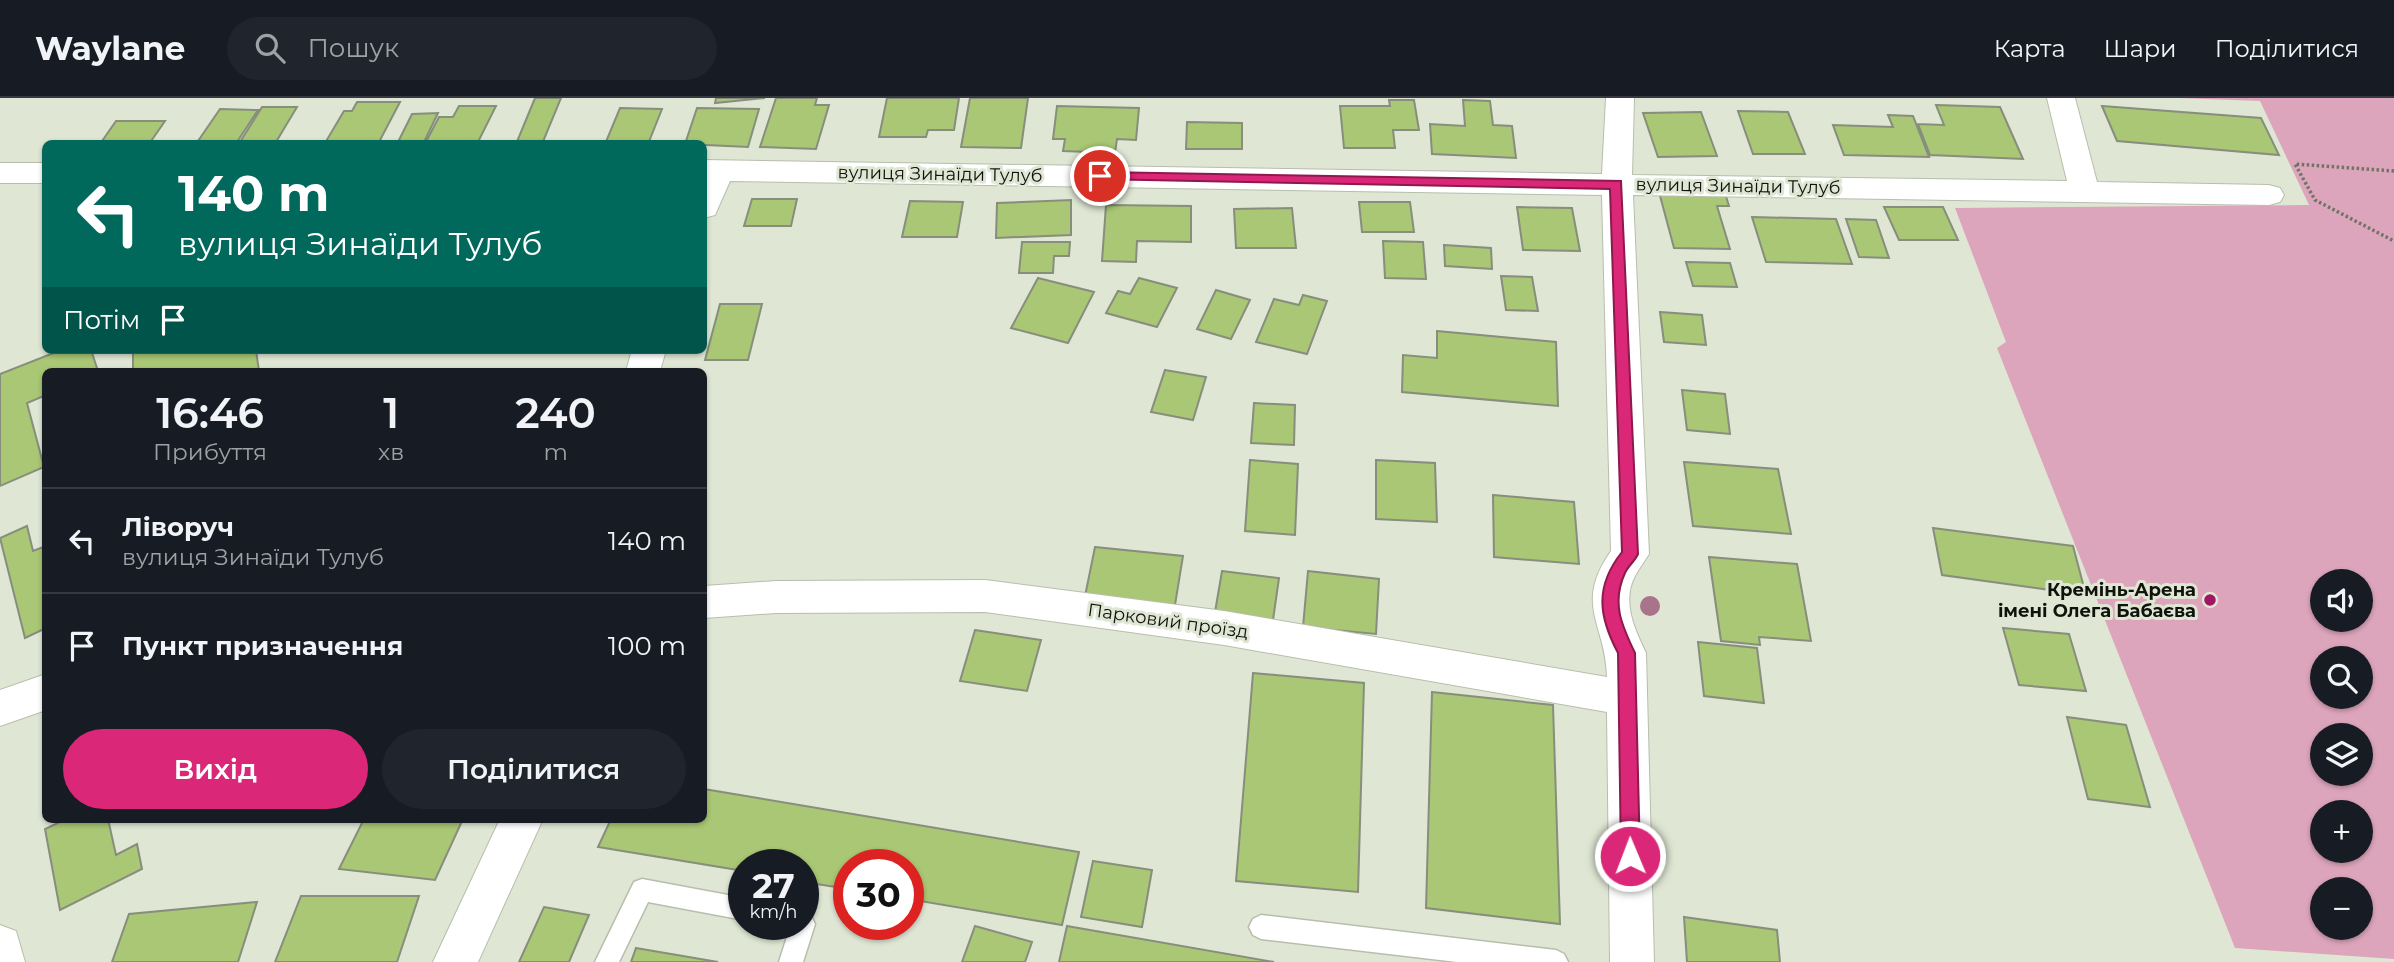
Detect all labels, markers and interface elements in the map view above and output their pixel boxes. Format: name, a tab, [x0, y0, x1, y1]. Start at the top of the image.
search box	[227, 17, 717, 80]
text: Waylane	[35, 28, 185, 68]
icon: search	[251, 29, 289, 67]
text: Пошук	[307, 32, 399, 64]
text: Карта	[1994, 34, 2065, 63]
text: Шари	[2103, 34, 2177, 63]
text: Поділитися	[2215, 34, 2359, 63]
pin	[1070, 146, 1130, 206]
icon: arrive	[1081, 157, 1119, 195]
street label: вулиця Зинаїди Тулуб	[837, 161, 1043, 187]
text: 140 m	[178, 164, 330, 223]
icon: left	[63, 168, 154, 259]
street label: вулиця Зинаїди Тулуб	[1635, 173, 1841, 199]
text: вулиця Зинаїди Тулуб	[178, 224, 542, 263]
icon: arrive	[154, 301, 192, 339]
text: Потім	[63, 304, 140, 336]
text: 16:46	[156, 387, 264, 439]
text: 1	[383, 387, 399, 439]
text: 240	[515, 387, 596, 439]
text: Прибуття	[153, 438, 267, 466]
text: хв	[378, 438, 404, 466]
text: m	[543, 438, 568, 466]
text: Ліворуч	[122, 511, 234, 543]
icon: left	[63, 522, 101, 560]
text: 140 m	[608, 525, 686, 557]
text: вулиця Зинаїди Тулуб	[122, 543, 384, 571]
map controls	[2310, 569, 2373, 940]
button: sound	[2310, 569, 2373, 632]
place label: Кремінь-Арена імені Олега Бабаєва	[1998, 579, 2196, 622]
marker: Кремінь-Арена імені Олега Бабаєва	[2202, 592, 2218, 608]
street label: Парковий проїзд	[1086, 599, 1250, 643]
icon: arrive	[63, 627, 101, 665]
text: Пункт призначення	[122, 630, 403, 662]
text: 100 m	[608, 630, 686, 662]
button: search	[2310, 646, 2373, 709]
button: layers	[2310, 723, 2373, 786]
button: Вихід	[63, 729, 368, 809]
button: Поділитися	[382, 729, 686, 809]
button: +	[2310, 800, 2373, 863]
position arrow	[1593, 819, 1667, 893]
speed limit sign: 30	[833, 849, 924, 940]
text: 27	[752, 864, 795, 907]
button: −	[2310, 877, 2373, 940]
text: km/h	[749, 901, 798, 923]

